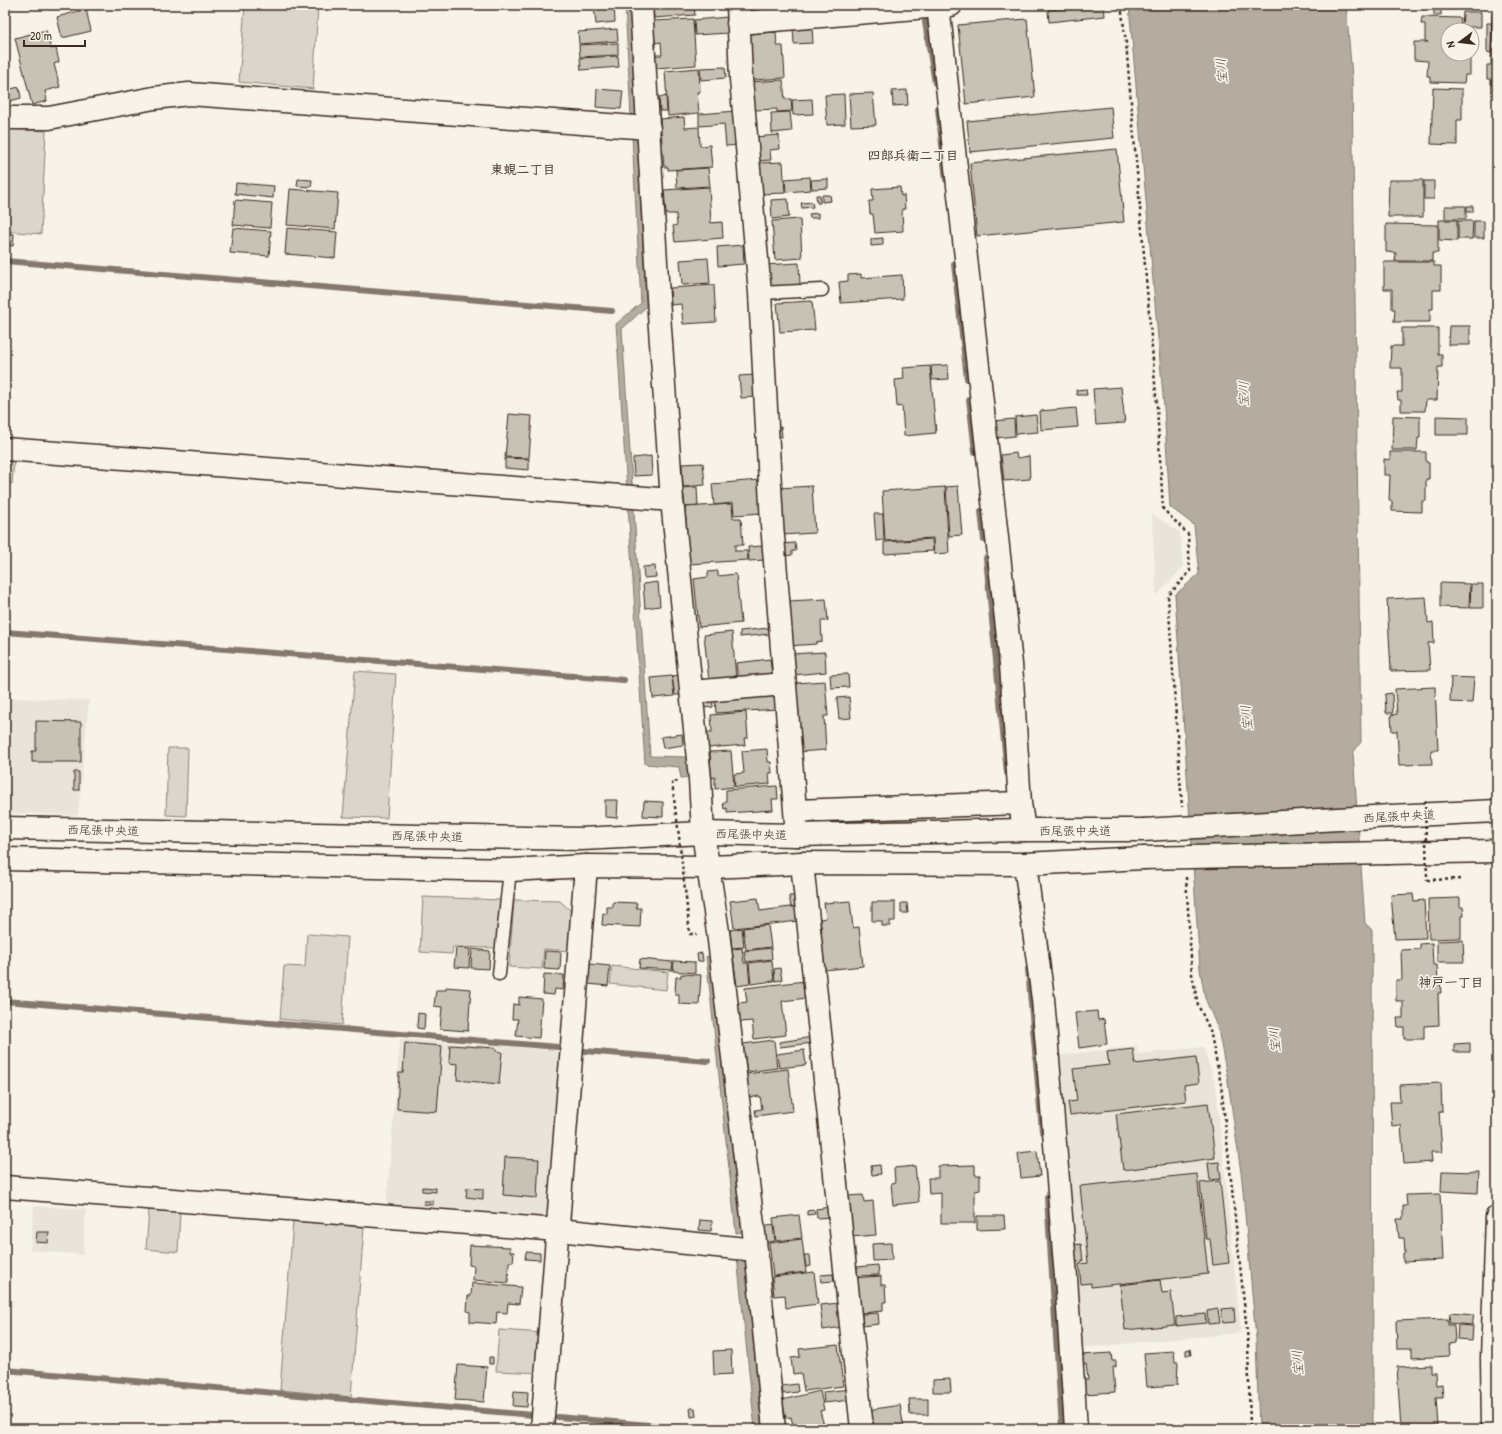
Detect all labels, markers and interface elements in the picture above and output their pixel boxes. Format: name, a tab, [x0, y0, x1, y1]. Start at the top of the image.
scale bar	[24, 22, 85, 48]
north arrow	[1440, 22, 1480, 62]
text: 20 m	[30, 27, 52, 44]
text: N	[1443, 40, 1458, 49]
water label: 宝川	[1211, 57, 1231, 85]
district label: 四郎兵衛二丁目	[867, 146, 959, 164]
district label: 東蜆二丁目	[490, 160, 556, 178]
water label: 宝川	[1234, 381, 1252, 407]
water label: 宝川	[1236, 704, 1256, 732]
street label: 西尾張中央道	[1363, 806, 1435, 826]
street label: 西尾張中央道	[67, 821, 139, 839]
street label: 西尾張中央道	[1039, 822, 1111, 839]
street label: 西尾張中央道	[715, 825, 787, 843]
street label: 西尾張中央道	[391, 827, 463, 845]
district label: 神戸一丁目	[1418, 973, 1484, 991]
water label: 宝川	[1264, 1026, 1284, 1054]
water label: 宝川	[1287, 1349, 1307, 1377]

